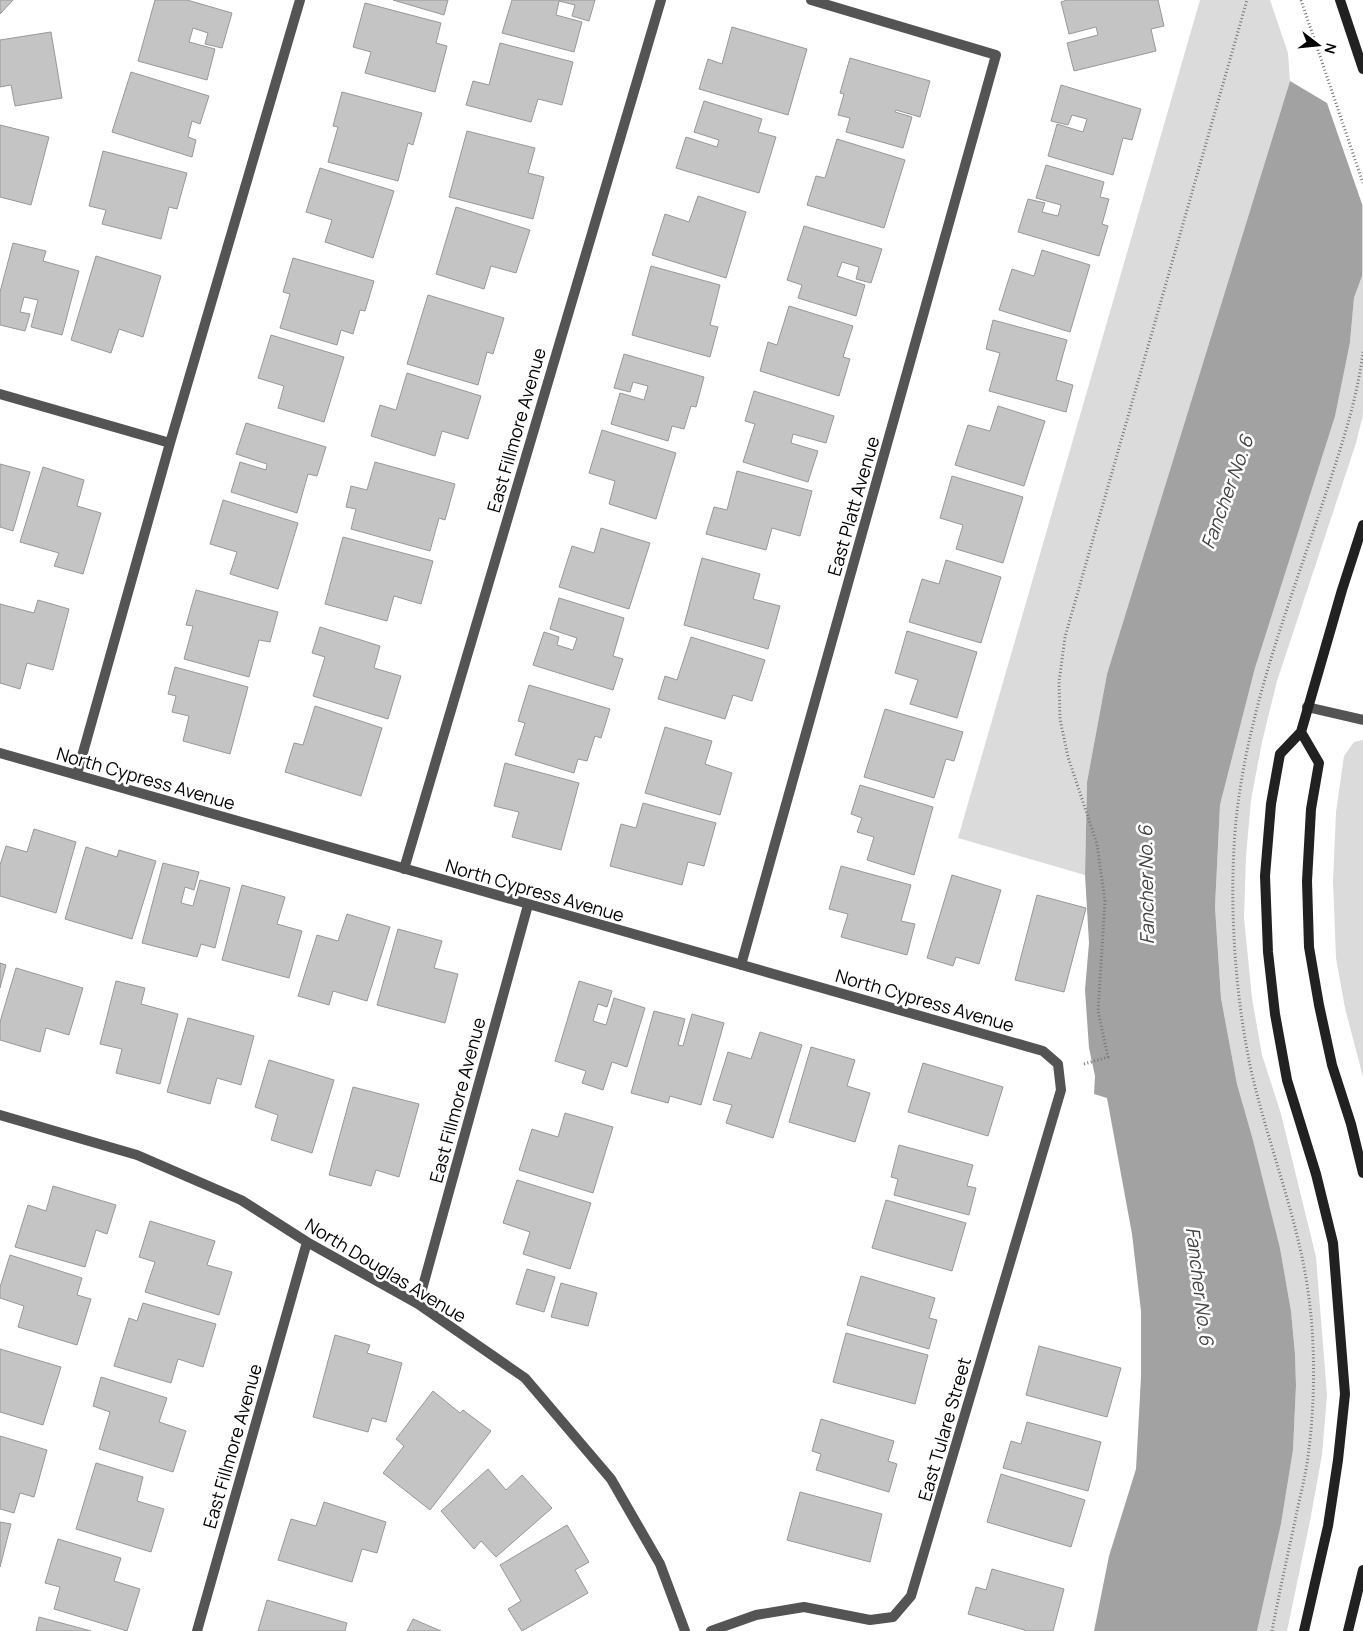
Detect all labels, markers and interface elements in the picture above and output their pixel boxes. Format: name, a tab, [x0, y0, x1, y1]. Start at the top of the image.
north arrow	[1293, 20, 1343, 70]
text: N	[1320, 41, 1341, 56]
street label: East Fillmore Avenue	[481, 345, 551, 515]
water label: Fancher No. 6	[1194, 431, 1260, 552]
street label: East Platt Avenue	[822, 433, 884, 579]
street label: North Cypress Avenue	[54, 741, 238, 815]
water label: Fancher No. 6	[1132, 824, 1160, 945]
street label: North Cypress Avenue	[443, 853, 627, 927]
street label: North Cypress Avenue	[833, 963, 1017, 1037]
street label: East Fillmore Avenue	[423, 1015, 491, 1185]
street label: North Douglas Avenue	[301, 1212, 471, 1328]
water label: Fancher No. 6	[1180, 1225, 1220, 1348]
street label: East Tulare Street	[912, 1354, 976, 1504]
street label: East Fillmore Avenue	[197, 1361, 267, 1531]

